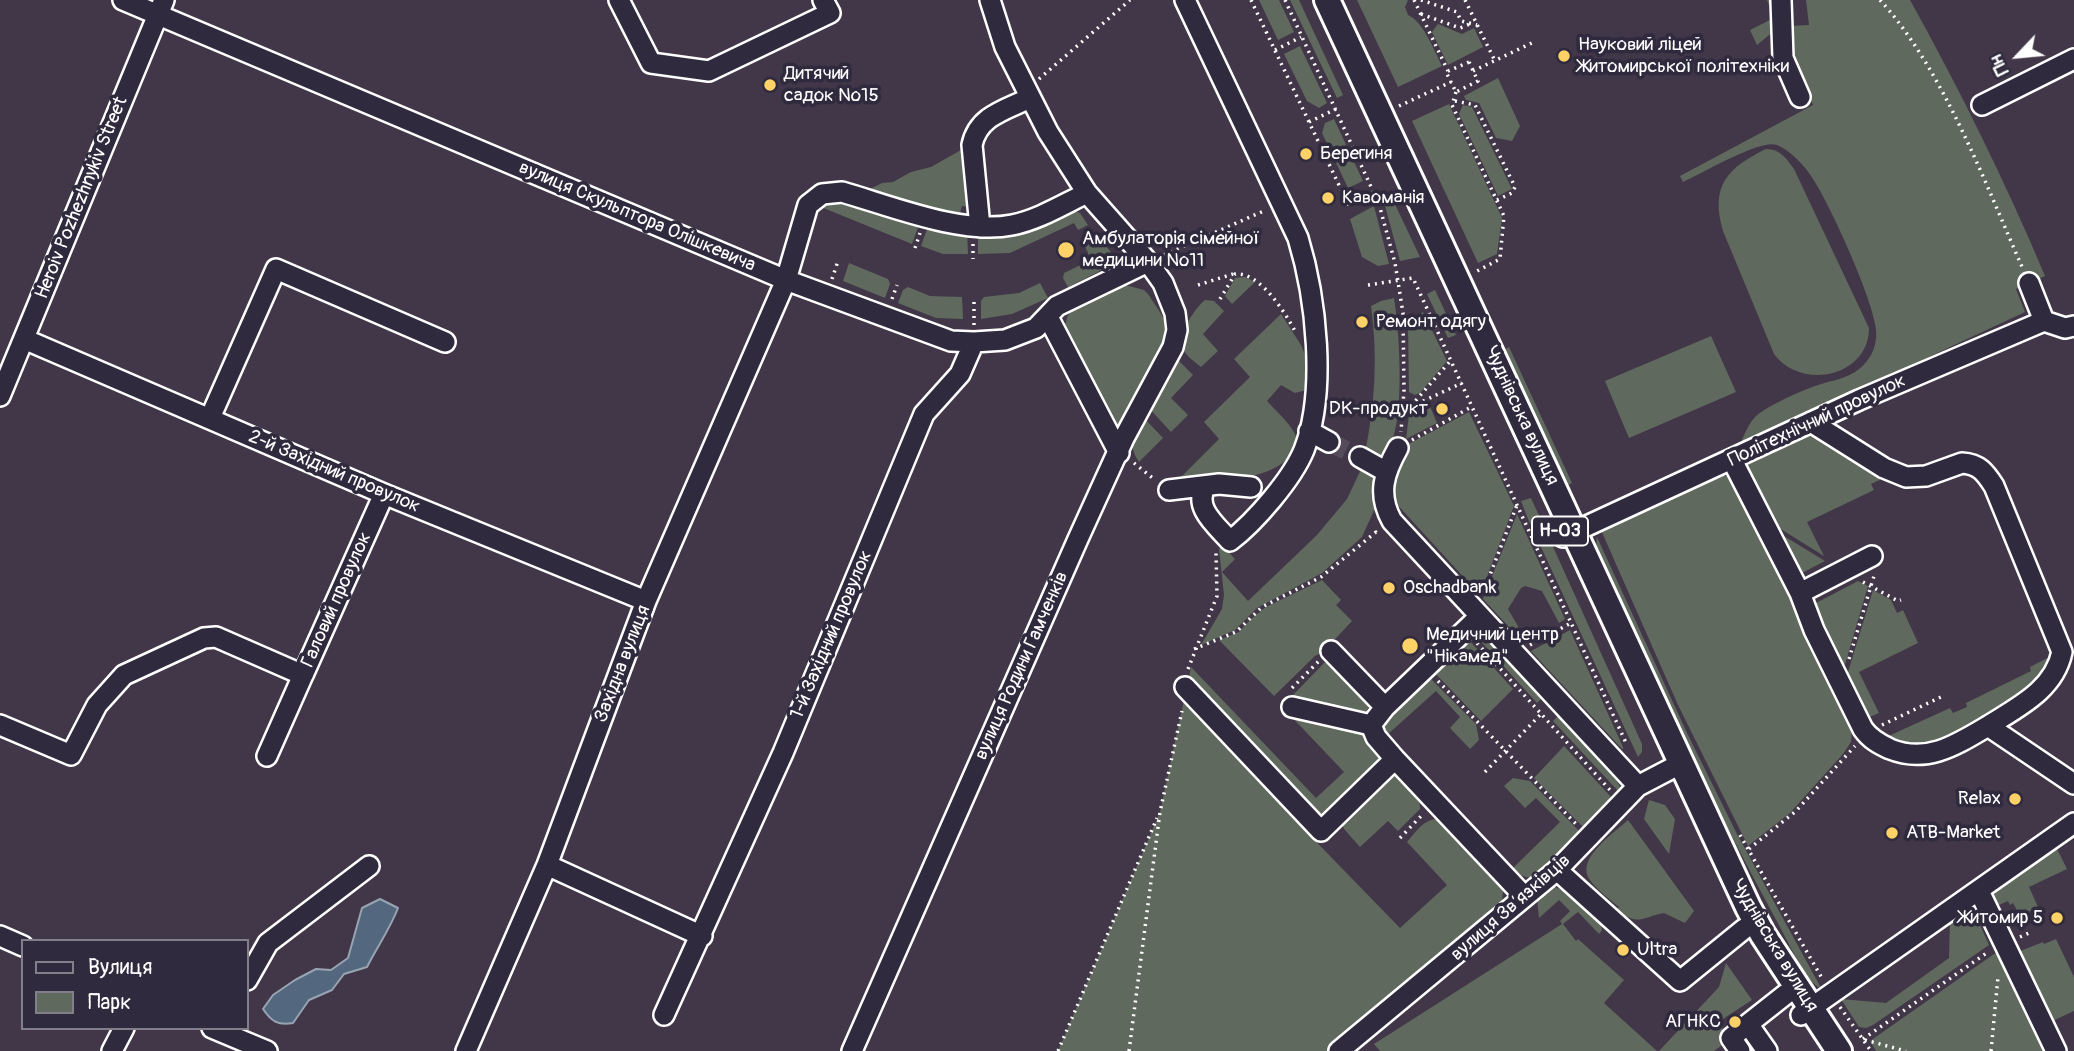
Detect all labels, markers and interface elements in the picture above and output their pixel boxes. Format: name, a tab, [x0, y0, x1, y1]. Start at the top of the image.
north arrow	[1983, 21, 2053, 91]
place label: Науковий ліцей Житомирської політехніки	[1578, 34, 1789, 78]
marker: Науковий ліцей Житомирської політехніки	[1556, 48, 1572, 64]
text: Пн	[1984, 51, 2014, 80]
place label: Дитячий садок №15	[784, 63, 879, 107]
marker: Дитячий садок №15	[762, 77, 778, 93]
street label: Heroiv Pozhezhnykiv Street	[31, 94, 133, 302]
place label: Берегиня	[1320, 143, 1392, 165]
marker: Берегиня	[1298, 146, 1314, 162]
street label: вулиця Скульптора Олішкевича	[515, 157, 759, 277]
place label: Кавоманія	[1342, 187, 1424, 209]
marker: Кавоманія	[1320, 190, 1336, 206]
place label: Амбулаторія сімейної медицини №11	[1082, 228, 1260, 272]
marker: Амбулаторія сімейної медицини №11	[1056, 240, 1076, 260]
place label: Ремонт одягу	[1376, 311, 1486, 333]
marker: Ремонт одягу	[1354, 314, 1370, 330]
street label: Чуднівська вулиця	[1479, 343, 1563, 489]
street label: Політехнічний провулок	[1725, 370, 1909, 472]
place label: DK-продукт	[1329, 398, 1428, 420]
marker: DK-продукт	[1434, 401, 1450, 417]
street label: 2-й Західний провулок	[245, 426, 423, 518]
road number: Н-03	[1532, 516, 1588, 546]
street label: Галовий провулок	[297, 529, 377, 671]
street label: 1-й Західний провулок	[786, 547, 878, 723]
street label: вулиця Родини Гамченків	[970, 568, 1074, 764]
place label: Oschadbank	[1403, 577, 1497, 599]
marker: Oschadbank	[1381, 580, 1397, 596]
street label: Західна вулиця	[590, 602, 656, 726]
place label: Медичний центр "Нікамед"	[1426, 624, 1559, 668]
marker: Медичний центр "Нікамед"	[1400, 636, 1420, 656]
place label: Relax	[1958, 788, 2001, 810]
marker: Relax	[2007, 791, 2023, 807]
place label: ATB-Market	[1906, 822, 2000, 844]
marker: ATB-Market	[1884, 825, 1900, 841]
street label: вулиця Звʼязківців	[1446, 850, 1576, 966]
street label: Чуднівська вулиця	[1725, 875, 1823, 1017]
place label: Житомир 5	[1959, 907, 2043, 929]
marker: Житомир 5	[2049, 910, 2065, 926]
legend	[21, 939, 248, 1030]
place label: Ultra	[1637, 939, 1677, 961]
marker: Ultra	[1615, 942, 1631, 958]
text: Вулиця	[88, 954, 152, 981]
text: Парк	[88, 989, 131, 1016]
place label: АГНКС	[1665, 1011, 1721, 1033]
marker: АГНКС	[1727, 1014, 1743, 1030]

